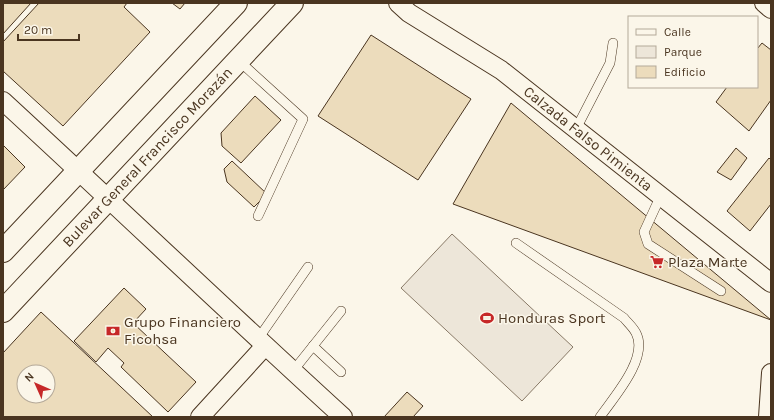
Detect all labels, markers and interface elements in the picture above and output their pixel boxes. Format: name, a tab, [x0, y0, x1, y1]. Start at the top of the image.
scale bar	[18, 16, 79, 42]
legend	[628, 16, 758, 88]
text: 20 m	[24, 23, 52, 37]
text: Calle	[664, 25, 691, 39]
text: Parque	[664, 45, 702, 59]
street label: Bulevar General Francisco Morazán	[59, 63, 236, 251]
text: Edificio	[664, 65, 705, 79]
street label: Calzada Falso Pimienta	[520, 82, 656, 195]
place label: Plaza Marte	[668, 253, 747, 271]
supermarket icon: Plaza Marte	[649, 254, 665, 270]
place label: Honduras Sport	[498, 309, 606, 327]
sports icon: Honduras Sport	[479, 310, 495, 326]
place label: Grupo Financiero Ficohsa	[124, 313, 241, 348]
bank icon: Grupo Financiero Ficohsa	[105, 323, 121, 339]
north arrow	[16, 364, 56, 404]
text: N	[22, 370, 37, 385]

